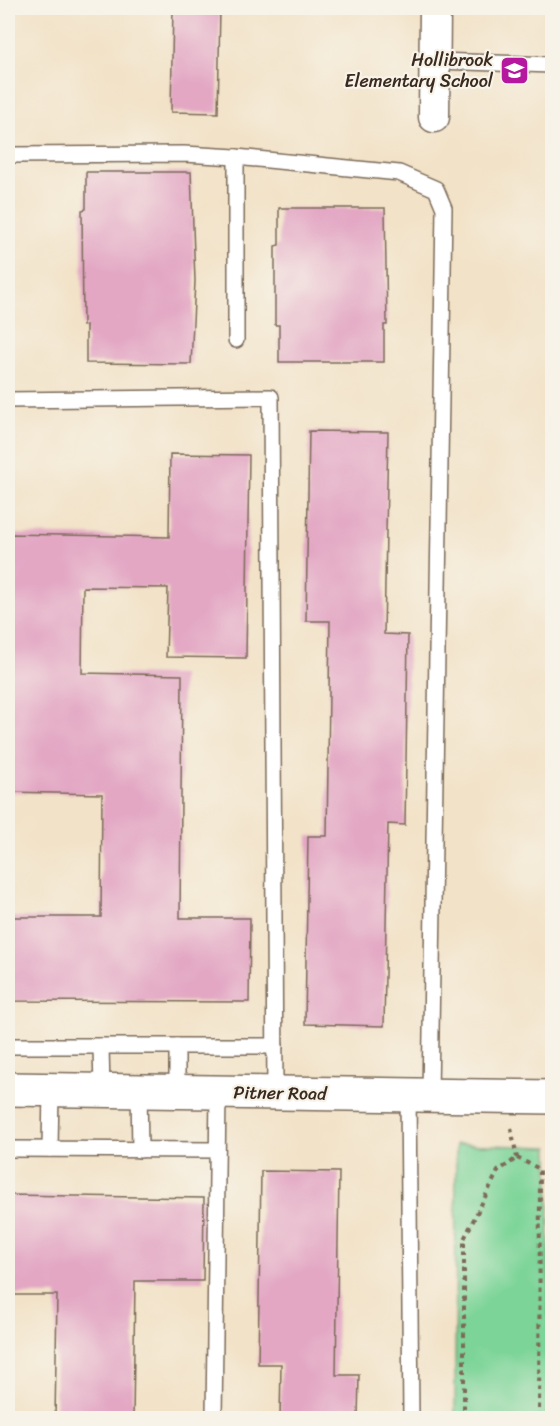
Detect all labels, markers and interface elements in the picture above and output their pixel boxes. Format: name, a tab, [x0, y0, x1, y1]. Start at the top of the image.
place label: Hollibrook Elementary School	[344, 44, 494, 97]
school or university icon: Hollibrook Elementary School	[498, 54, 530, 86]
street label: Pitner Road	[233, 1076, 328, 1110]

